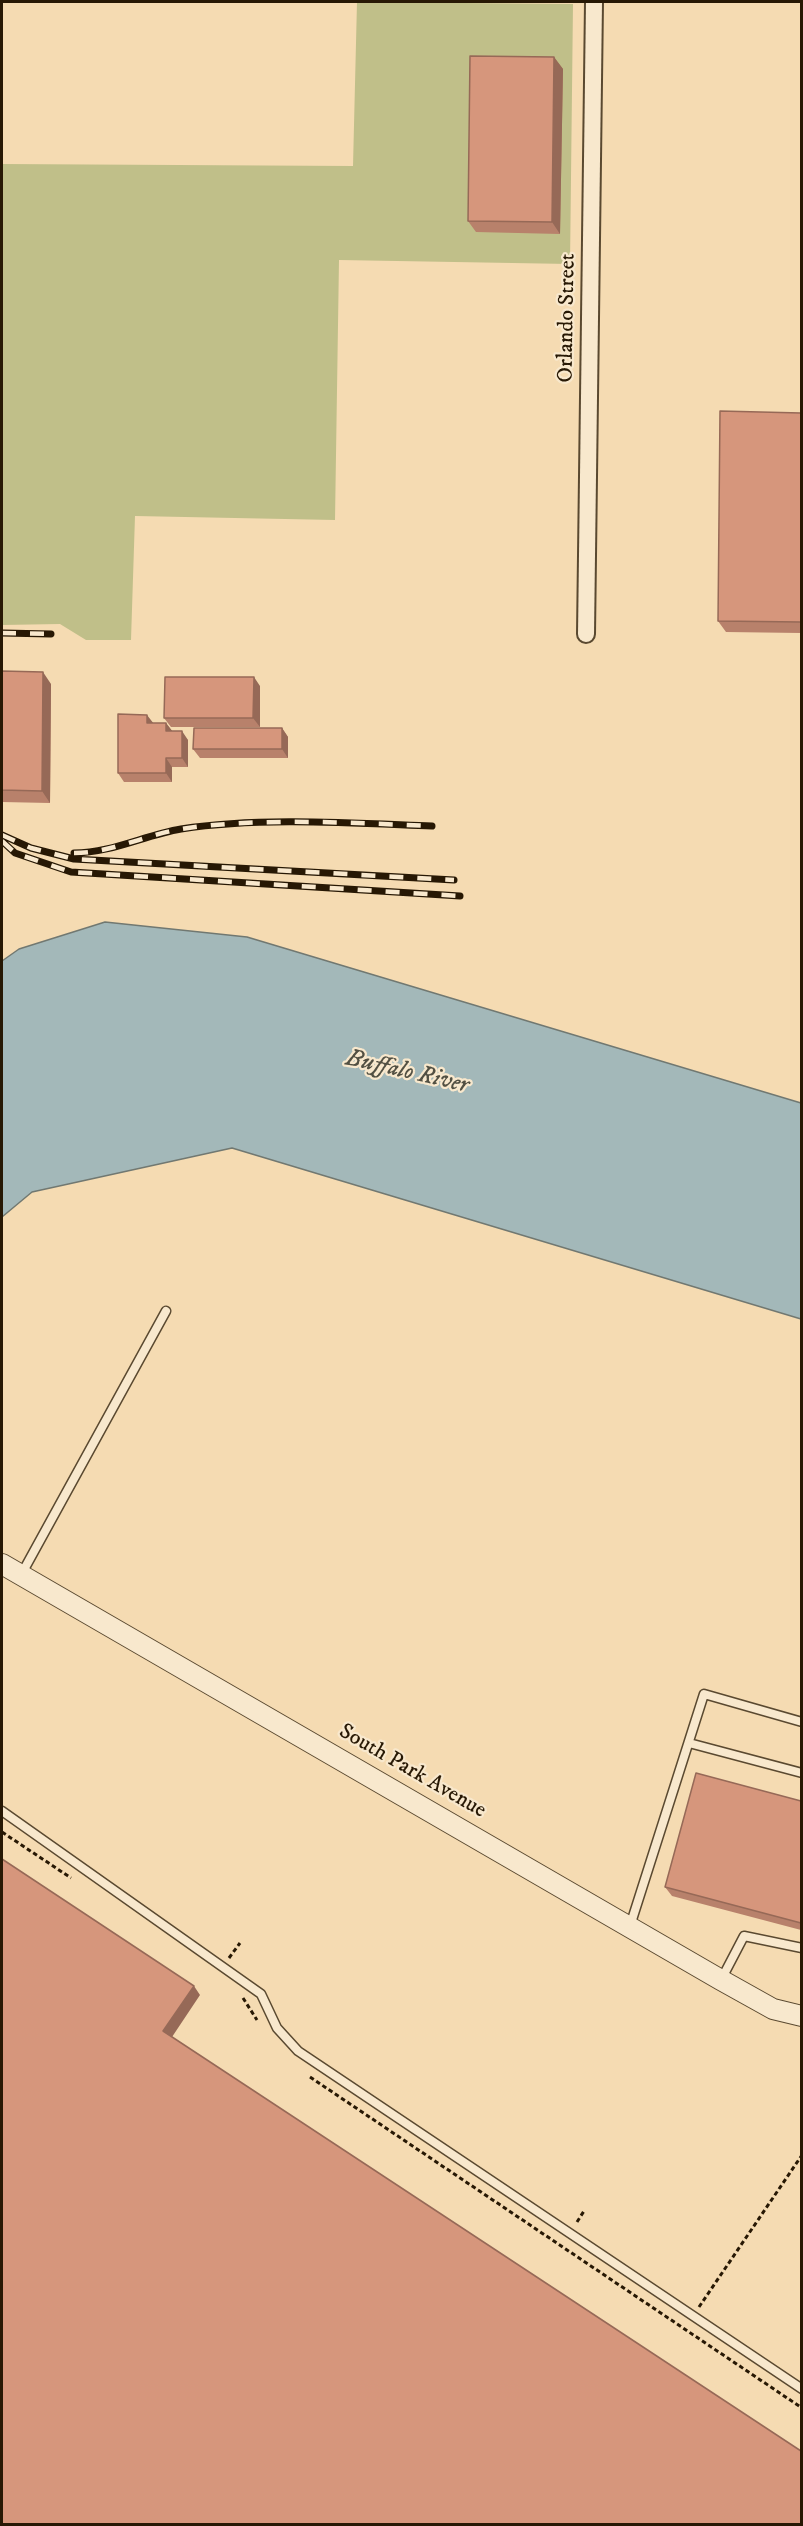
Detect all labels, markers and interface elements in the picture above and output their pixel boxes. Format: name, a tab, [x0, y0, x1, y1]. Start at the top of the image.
street label: Orlando Street	[554, 253, 582, 383]
water label: Buffalo River	[343, 1045, 471, 1101]
street label: South Park Avenue	[334, 1719, 490, 1825]

